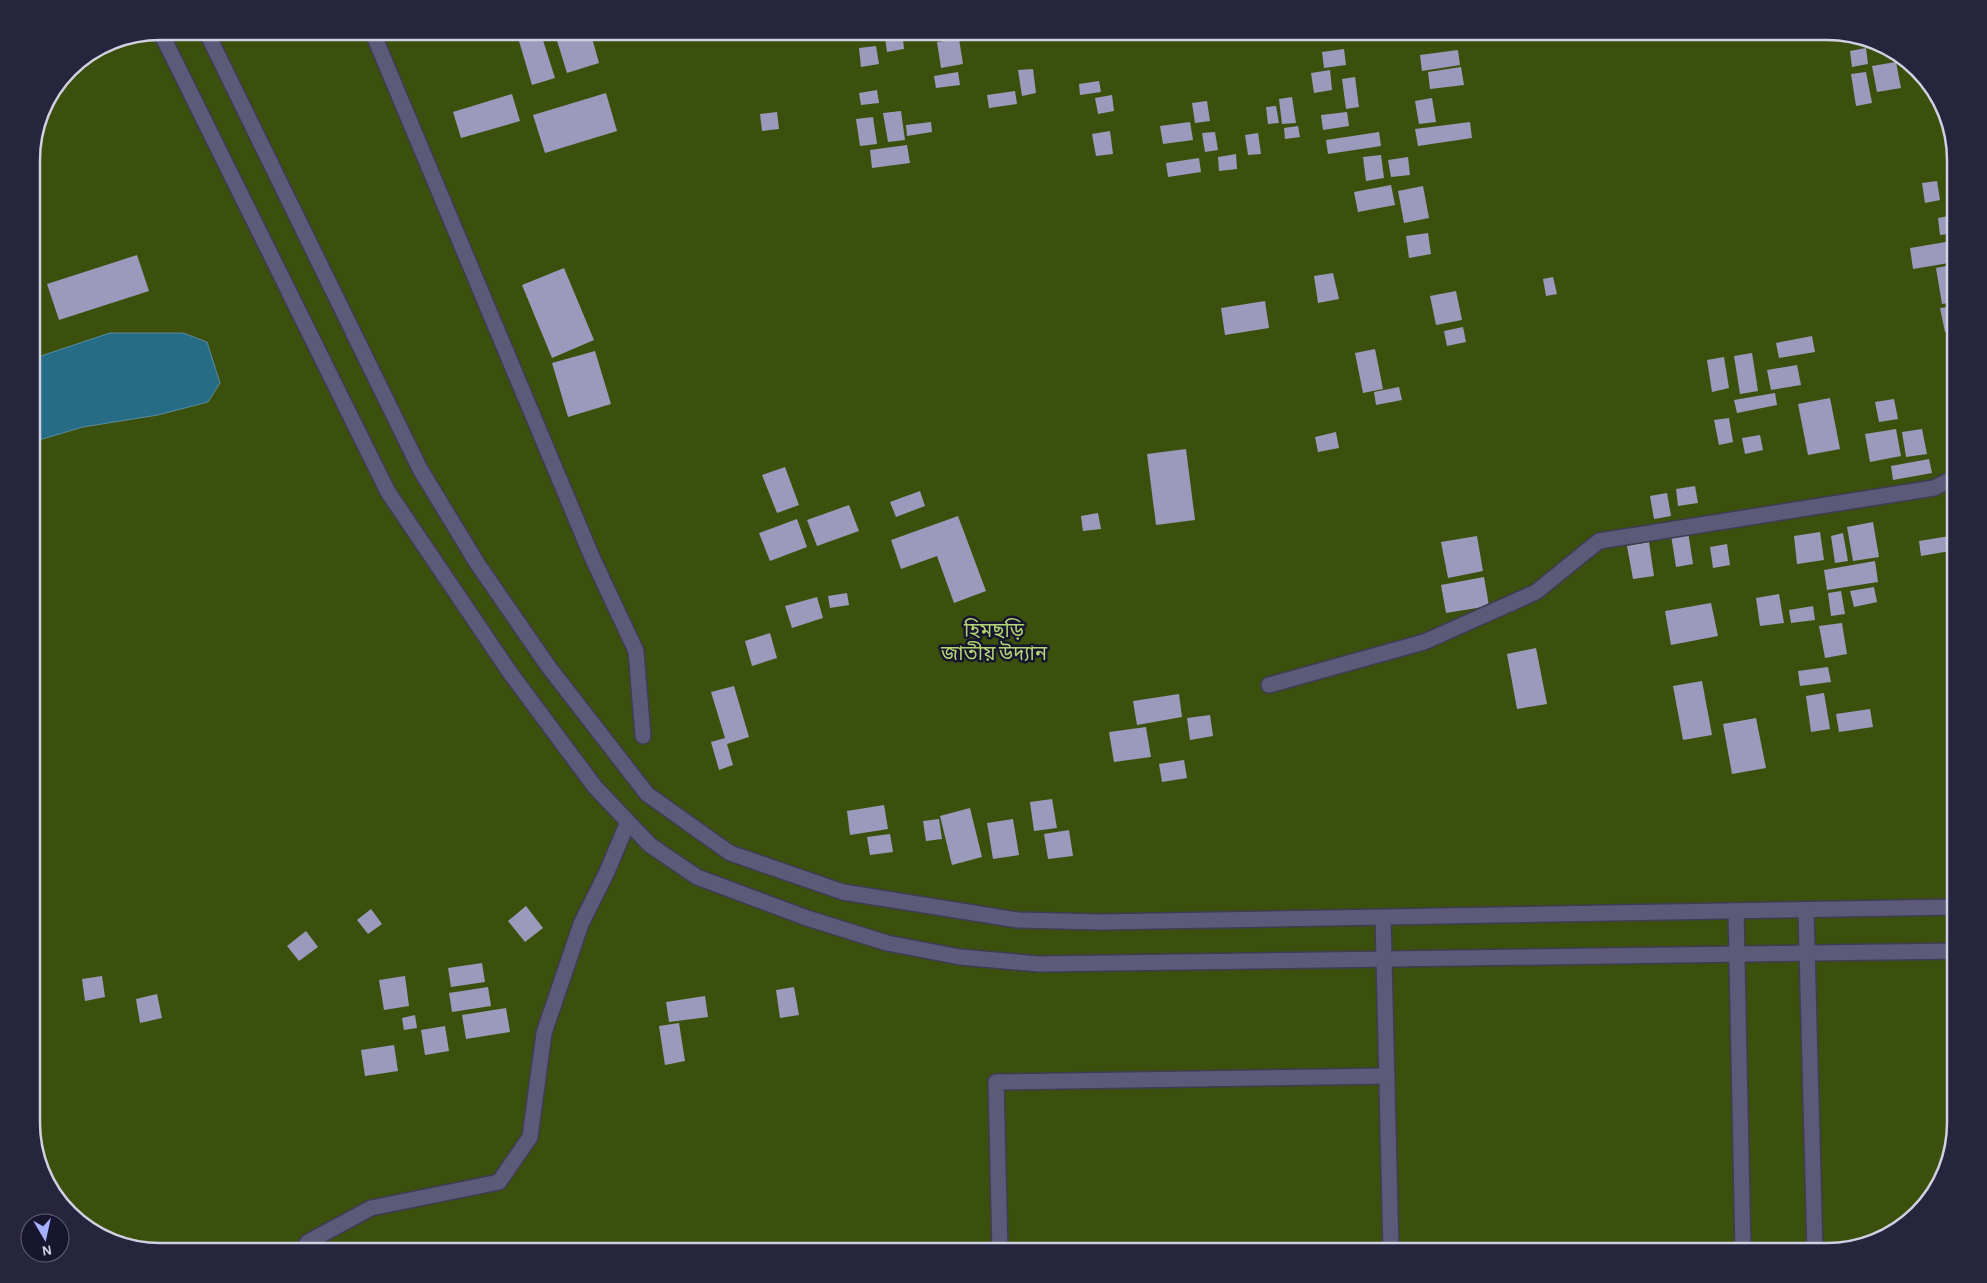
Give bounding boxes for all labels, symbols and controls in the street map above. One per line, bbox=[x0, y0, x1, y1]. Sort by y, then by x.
park label: হিমছড়ি জাতীয় উদ্যান bbox=[940, 618, 1048, 664]
north arrow bbox=[20, 1213, 70, 1263]
text: N bbox=[41, 1242, 53, 1258]

